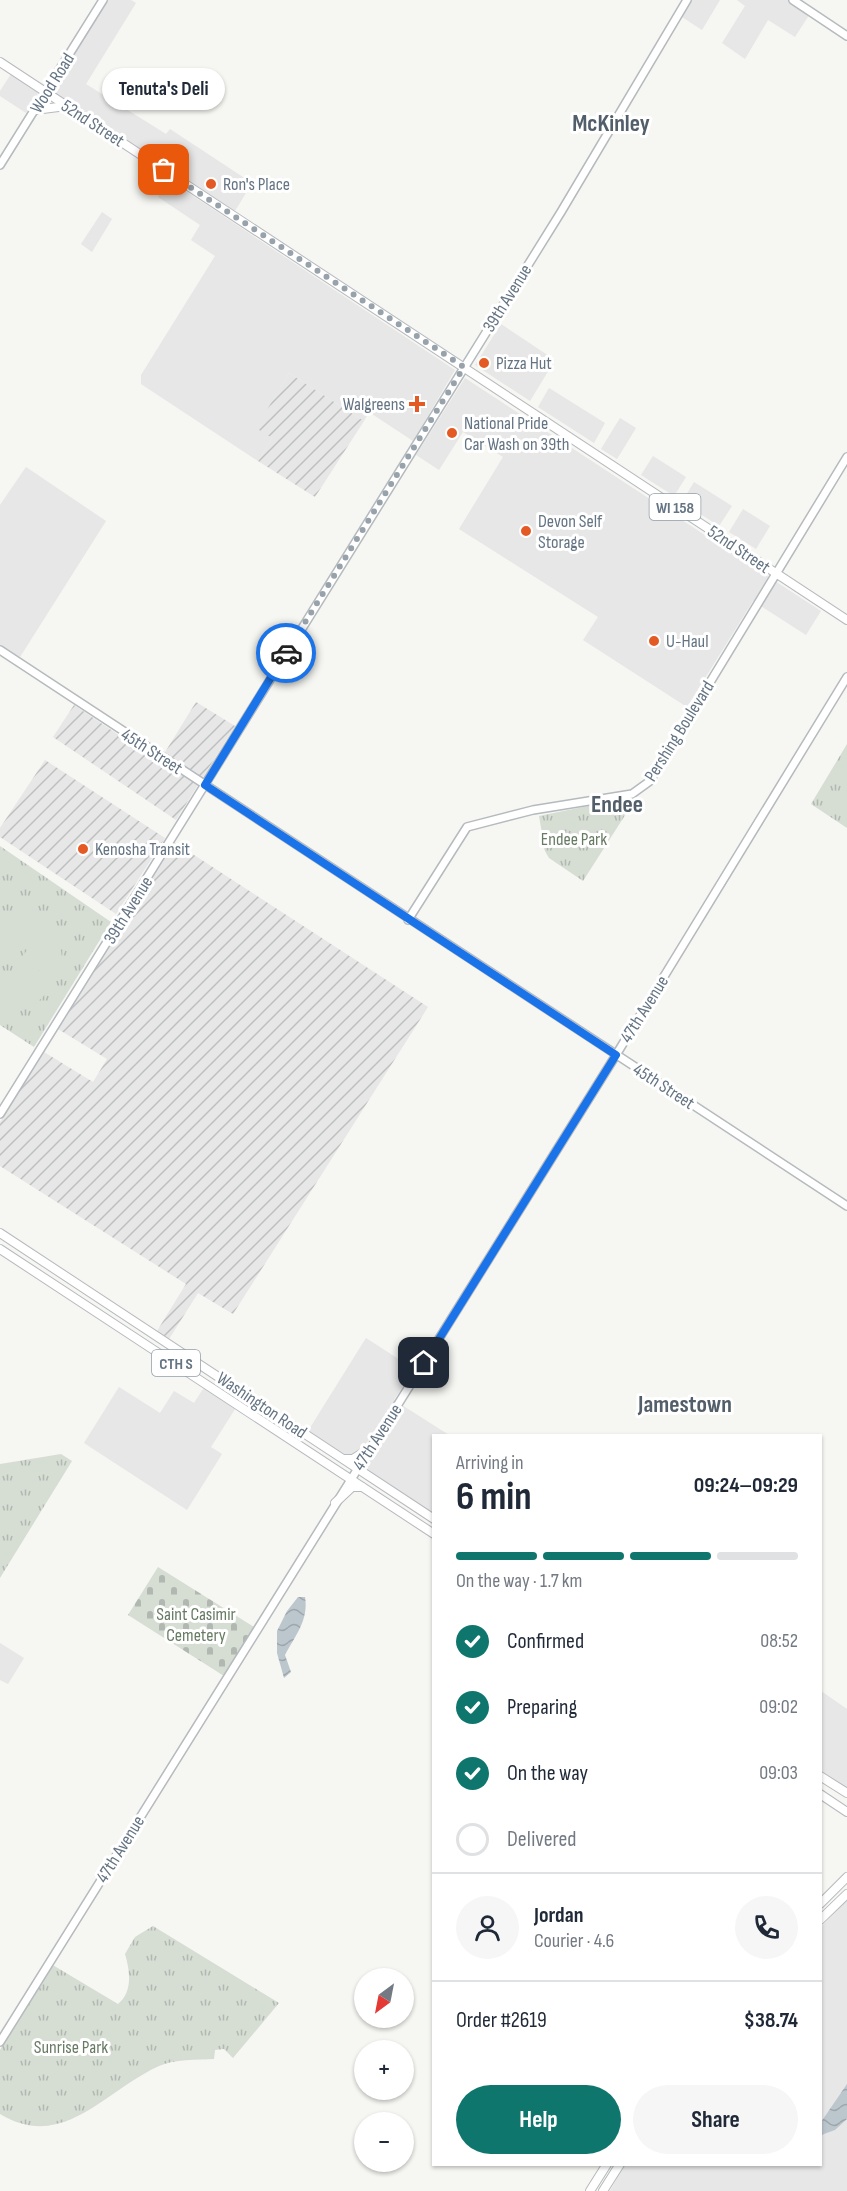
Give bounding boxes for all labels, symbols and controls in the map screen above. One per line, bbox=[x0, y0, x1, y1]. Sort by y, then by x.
street label: Wood Road bbox=[26, 49, 79, 117]
callout: Tenuta's Deli bbox=[102, 68, 225, 110]
text: Tenuta's Deli bbox=[118, 77, 209, 101]
street label: 52nd Street bbox=[57, 95, 129, 152]
district label: McKinley bbox=[572, 109, 650, 138]
pin bbox=[138, 144, 189, 195]
icon: bag bbox=[147, 153, 180, 186]
place label: Ron's Place bbox=[223, 174, 290, 195]
marker: Ron's Place bbox=[204, 177, 218, 191]
street label: 39th Avenue bbox=[478, 261, 536, 336]
place label: Pizza Hut bbox=[496, 353, 552, 374]
marker: Pizza Hut bbox=[477, 356, 491, 370]
place label: Walgreens bbox=[343, 394, 405, 415]
marker: Walgreens bbox=[410, 397, 424, 411]
place label: National Pride Car Wash on 39th bbox=[464, 413, 569, 455]
marker: National Pride Car Wash on 39th bbox=[445, 426, 459, 440]
road number: WI 158 bbox=[650, 494, 700, 520]
place label: Devon Self Storage bbox=[538, 511, 603, 553]
street label: 52nd Street bbox=[704, 521, 774, 578]
marker: Devon Self Storage bbox=[519, 524, 533, 538]
courier bbox=[256, 623, 316, 683]
place label: U-Haul bbox=[666, 631, 708, 652]
marker: U-Haul bbox=[647, 634, 661, 648]
icon: car bbox=[270, 637, 303, 670]
street label: Pershing Boulevard bbox=[640, 677, 719, 785]
street label: 45th Street bbox=[117, 724, 187, 779]
district label: Endee bbox=[591, 790, 643, 819]
park label: Endee Park bbox=[541, 829, 607, 850]
place label: Kenosha Transit bbox=[95, 839, 190, 860]
marker: Kenosha Transit bbox=[76, 842, 90, 856]
street label: 39th Avenue bbox=[99, 873, 157, 948]
street label: 47th Avenue bbox=[616, 972, 673, 1047]
street label: 45th Street bbox=[629, 1059, 699, 1114]
pin bbox=[398, 1337, 449, 1388]
icon: home bbox=[407, 1346, 440, 1379]
road number: CTH S bbox=[152, 1350, 200, 1376]
street label: Washington Road bbox=[213, 1368, 311, 1443]
district label: Jamestown bbox=[637, 1390, 732, 1419]
street label: 47th Avenue bbox=[348, 1400, 407, 1474]
text: Arriving in bbox=[456, 1451, 524, 1475]
text: 09:24–09:29 bbox=[694, 1472, 798, 1499]
text: 6 min bbox=[456, 1474, 532, 1521]
text: On the way · 1.7 km bbox=[456, 1569, 582, 1593]
park label: Saint Casimir Cemetery bbox=[156, 1604, 236, 1646]
icon: check bbox=[456, 1625, 489, 1658]
text: Confirmed bbox=[507, 1628, 584, 1655]
text: 08:52 bbox=[760, 1629, 798, 1653]
icon: check bbox=[456, 1691, 489, 1724]
text: Preparing bbox=[507, 1694, 577, 1721]
text: 09:02 bbox=[759, 1695, 798, 1719]
icon: check bbox=[456, 1757, 489, 1790]
text: On the way bbox=[507, 1760, 588, 1787]
text: 09:03 bbox=[759, 1761, 798, 1785]
street label: 47th Avenue bbox=[92, 1812, 149, 1887]
text: Delivered bbox=[507, 1826, 576, 1853]
button: person bbox=[456, 1896, 519, 1959]
button: phone bbox=[735, 1896, 798, 1959]
text: Jordan bbox=[534, 1902, 583, 1929]
text: Courier · 4.6 bbox=[534, 1929, 614, 1953]
north arrow bbox=[354, 1968, 414, 2028]
map controls bbox=[354, 1968, 414, 2172]
text: Order #2619 bbox=[456, 2007, 547, 2034]
text: $38.74 bbox=[744, 2007, 798, 2034]
park label: Sunrise Park bbox=[34, 2037, 108, 2058]
button: + bbox=[354, 2040, 414, 2100]
button: Help bbox=[456, 2085, 621, 2154]
button: Share bbox=[633, 2085, 798, 2154]
button: − bbox=[354, 2112, 414, 2172]

